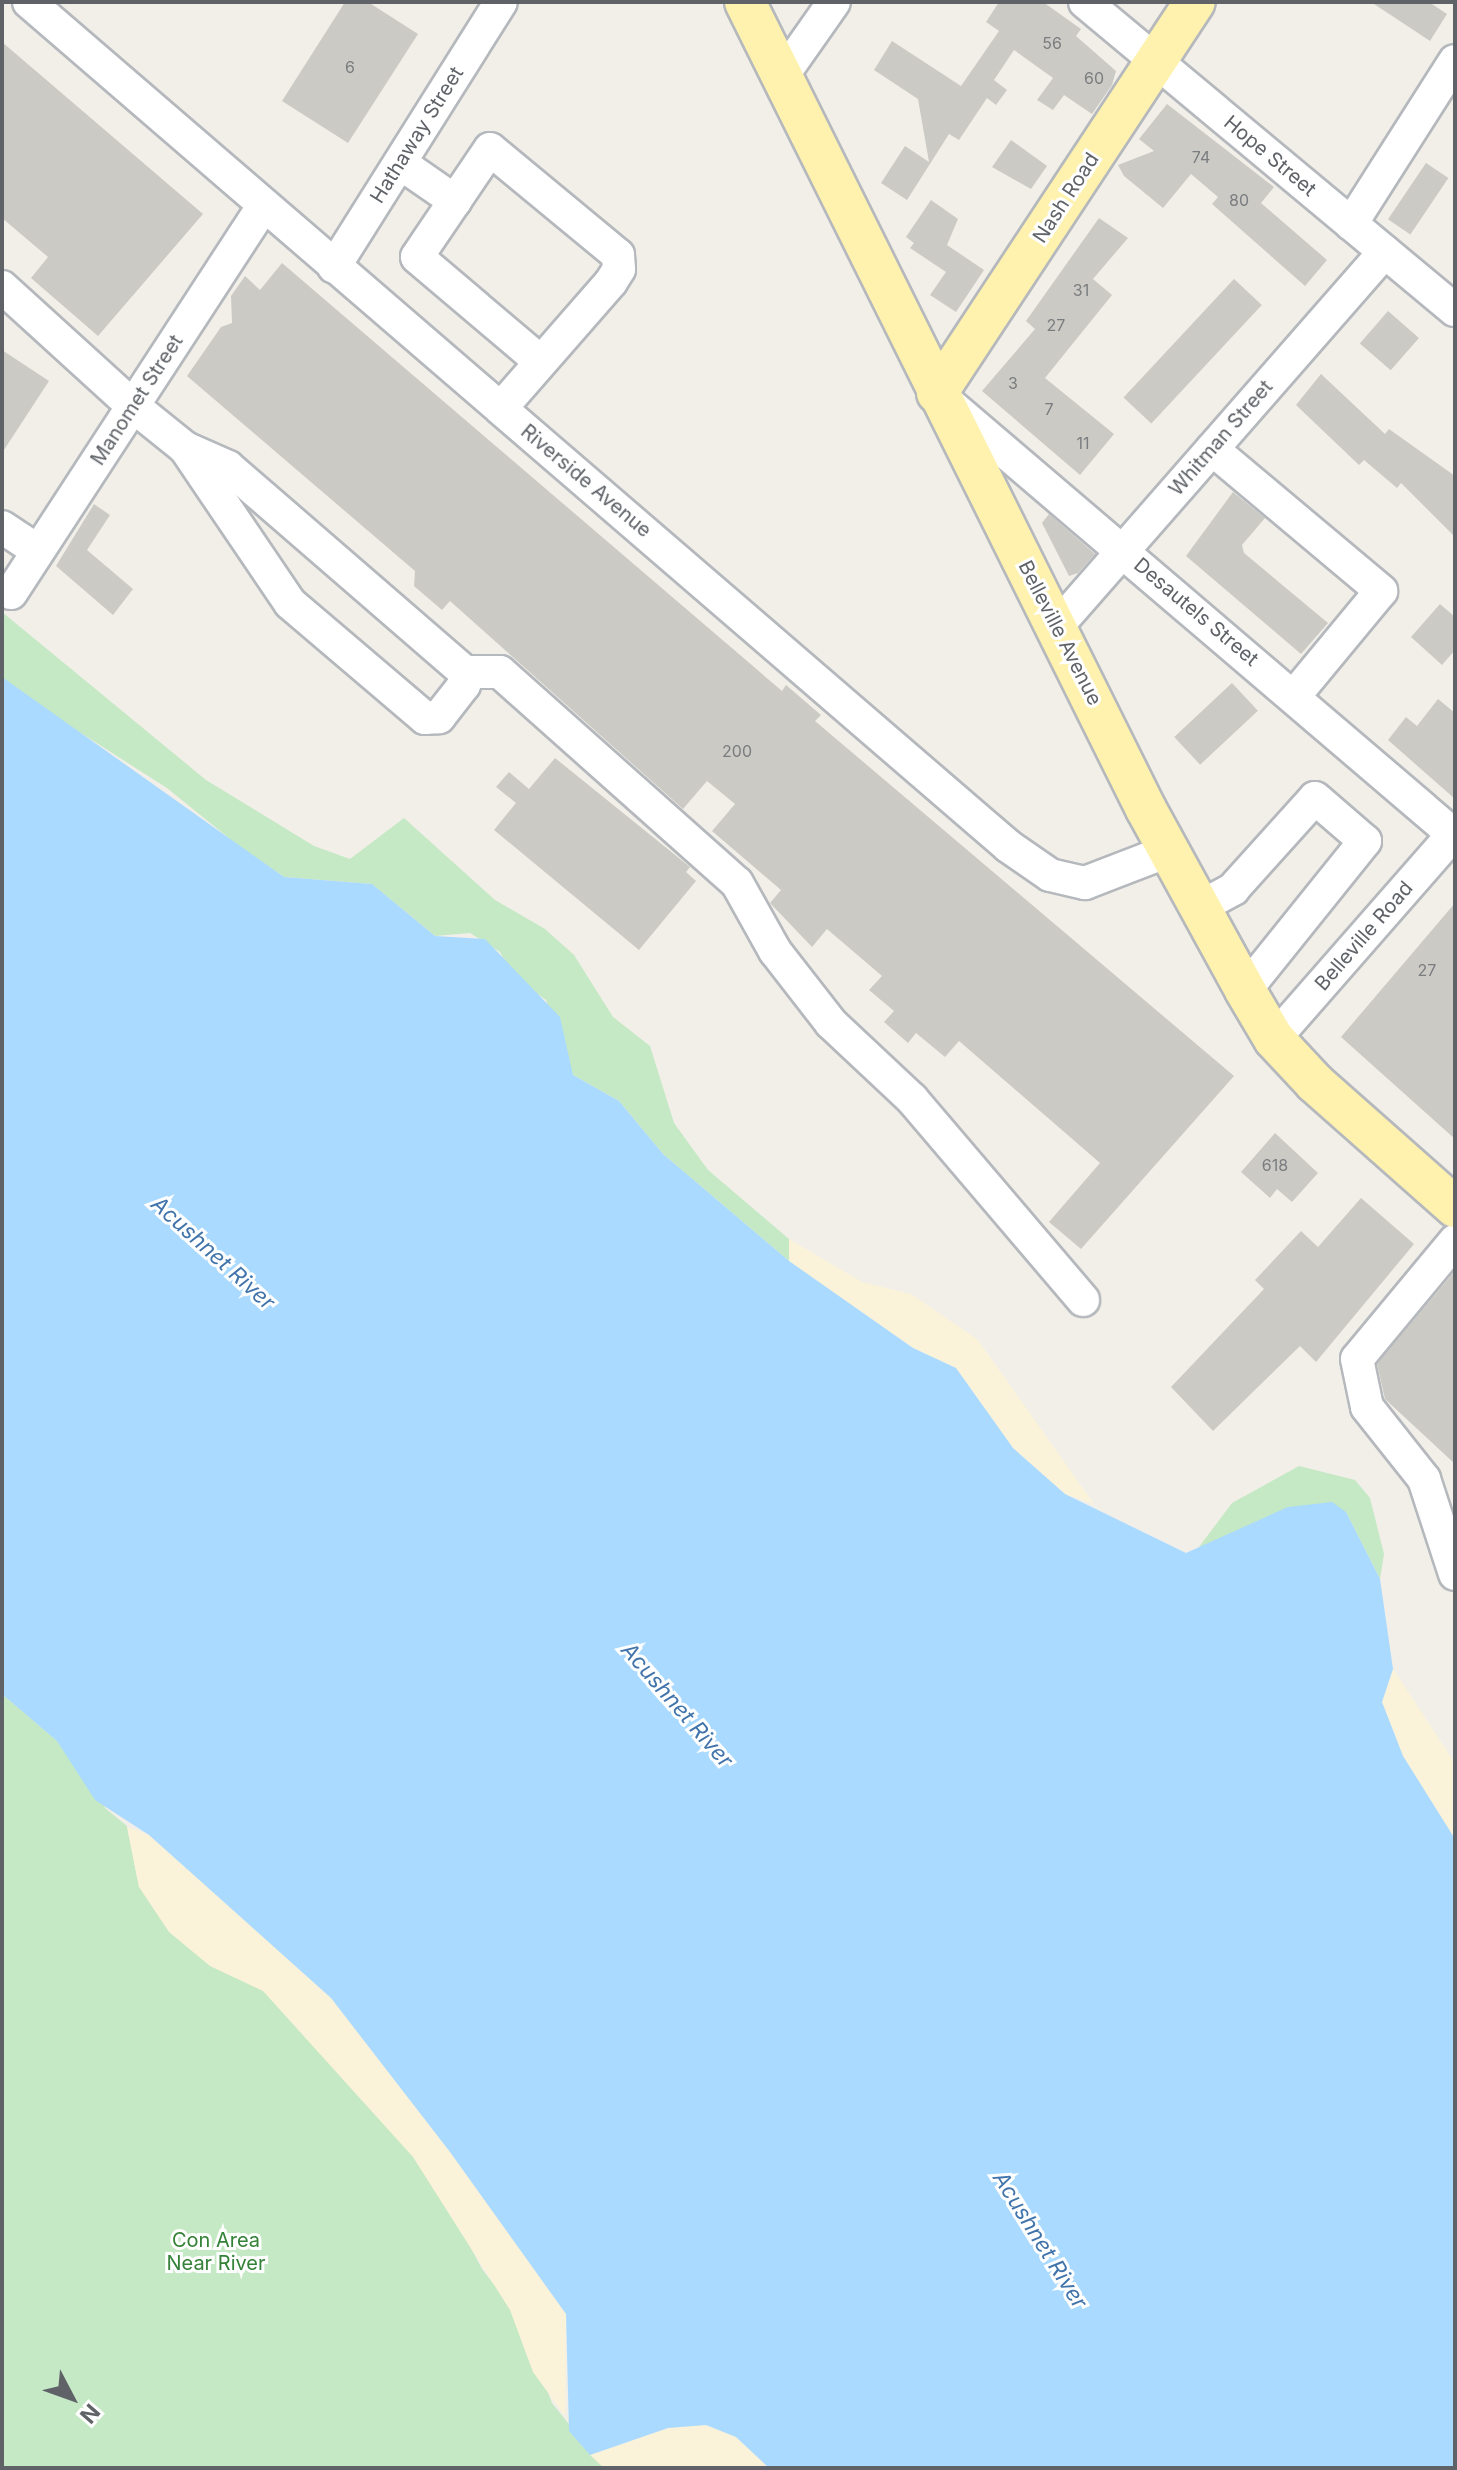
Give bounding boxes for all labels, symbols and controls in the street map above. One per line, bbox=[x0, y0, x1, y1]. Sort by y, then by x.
house number: 56 bbox=[1042, 33, 1062, 53]
house number: 6 bbox=[345, 57, 355, 77]
street label: Hathaway Street bbox=[365, 62, 469, 208]
house number: 60 bbox=[1084, 68, 1104, 88]
street label: Hope Street bbox=[1219, 111, 1321, 201]
house number: 74 bbox=[1192, 147, 1210, 167]
street label: Nash Road bbox=[1028, 148, 1104, 248]
house number: 80 bbox=[1229, 190, 1249, 210]
house number: 31 bbox=[1073, 280, 1089, 300]
house number: 27 bbox=[1047, 315, 1065, 335]
street label: Manomet Street bbox=[86, 330, 188, 470]
house number: 3 bbox=[1008, 373, 1018, 393]
street label: Whitman Street bbox=[1164, 375, 1278, 501]
house number: 7 bbox=[1044, 399, 1054, 419]
street label: Riverside Avenue bbox=[516, 419, 656, 543]
house number: 11 bbox=[1076, 433, 1090, 453]
street label: Desautels Street bbox=[1129, 553, 1263, 671]
street label: Belleville Avenue bbox=[1013, 557, 1107, 709]
house number: 200 bbox=[722, 741, 752, 761]
street label: Belleville Road bbox=[1310, 876, 1418, 996]
house number: 27 bbox=[1418, 960, 1436, 980]
house number: 618 bbox=[1262, 1155, 1288, 1175]
water label: Acushnet River bbox=[146, 1191, 280, 1315]
water label: Acushnet River bbox=[616, 1637, 738, 1773]
water label: Acushnet River bbox=[987, 2166, 1093, 2314]
park label: Con Area Near River bbox=[166, 2229, 266, 2276]
north arrow bbox=[32, 2358, 112, 2438]
text: N bbox=[75, 2399, 105, 2429]

